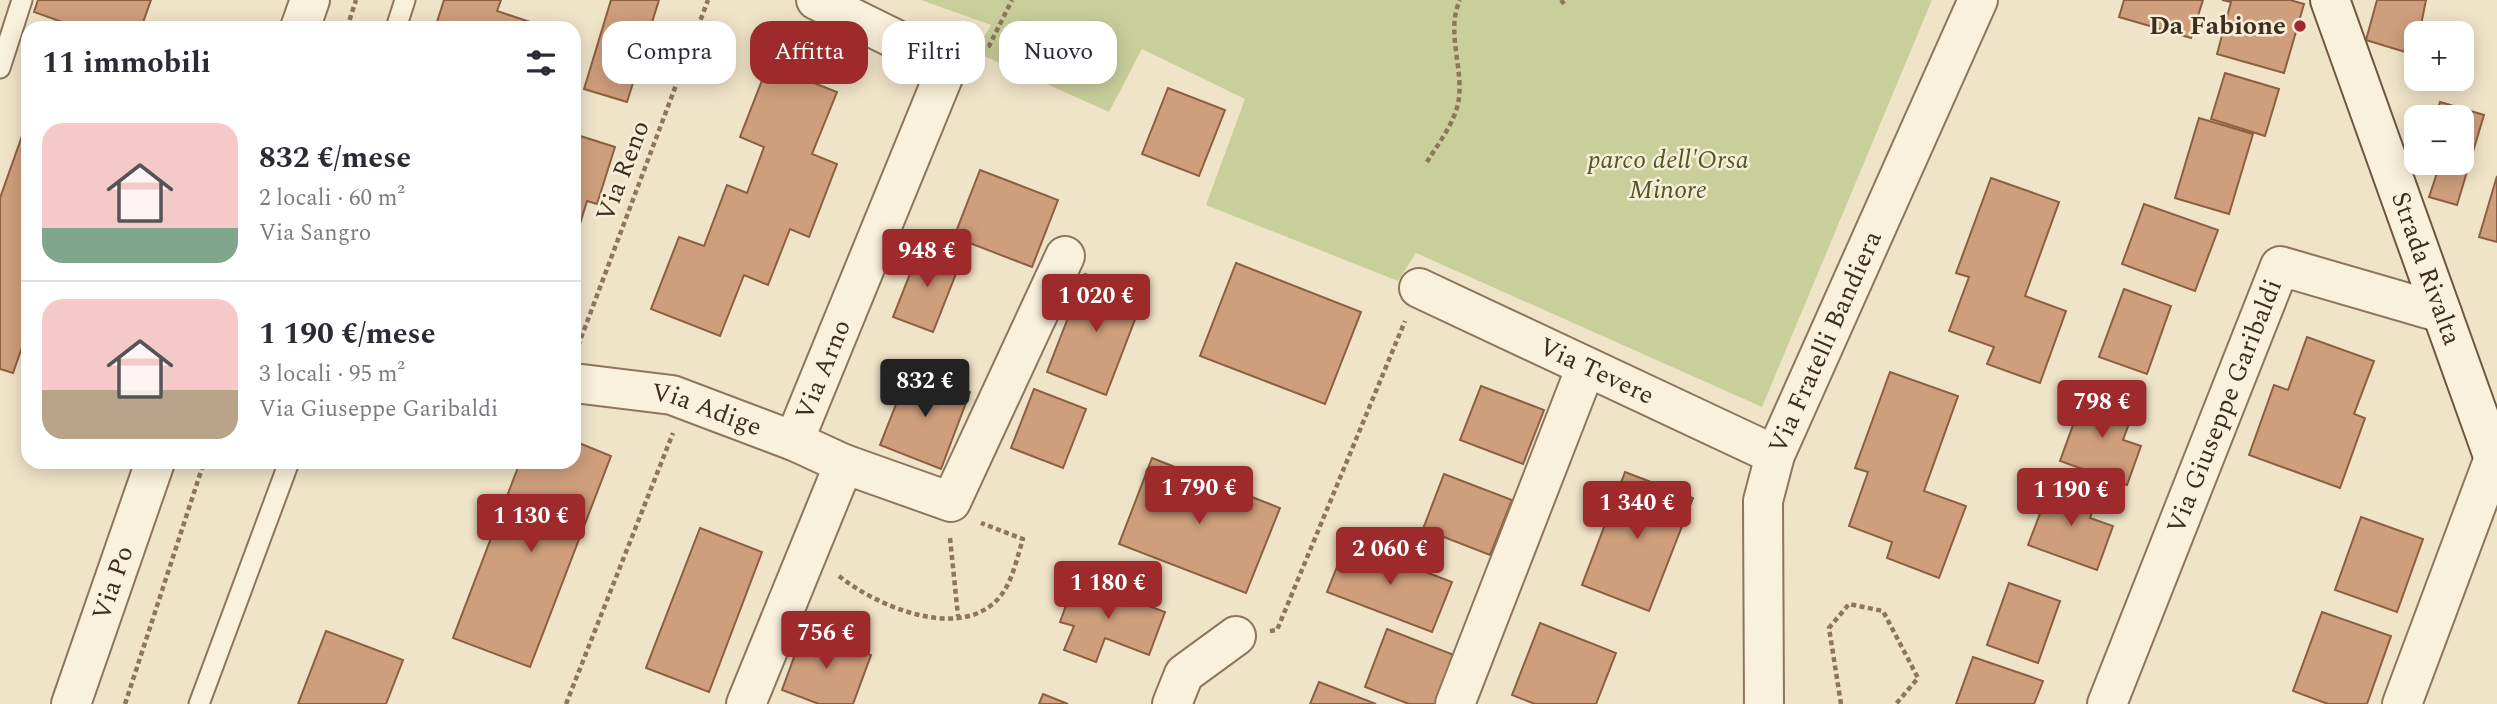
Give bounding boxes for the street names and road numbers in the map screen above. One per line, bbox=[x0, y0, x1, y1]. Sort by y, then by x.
street label: Via Reno bbox=[585, 115, 661, 227]
street label: Strada Rivalta bbox=[2380, 186, 2472, 351]
street label: Via Fratelli Bandiera bbox=[1758, 224, 1893, 460]
street label: Via Giuseppe Garibaldi bbox=[2156, 273, 2293, 540]
street label: Via Arno bbox=[785, 313, 862, 426]
street label: Via Tevere bbox=[1532, 327, 1661, 416]
street label: Via Adige bbox=[650, 373, 768, 447]
street label: Via Po bbox=[81, 540, 144, 626]

